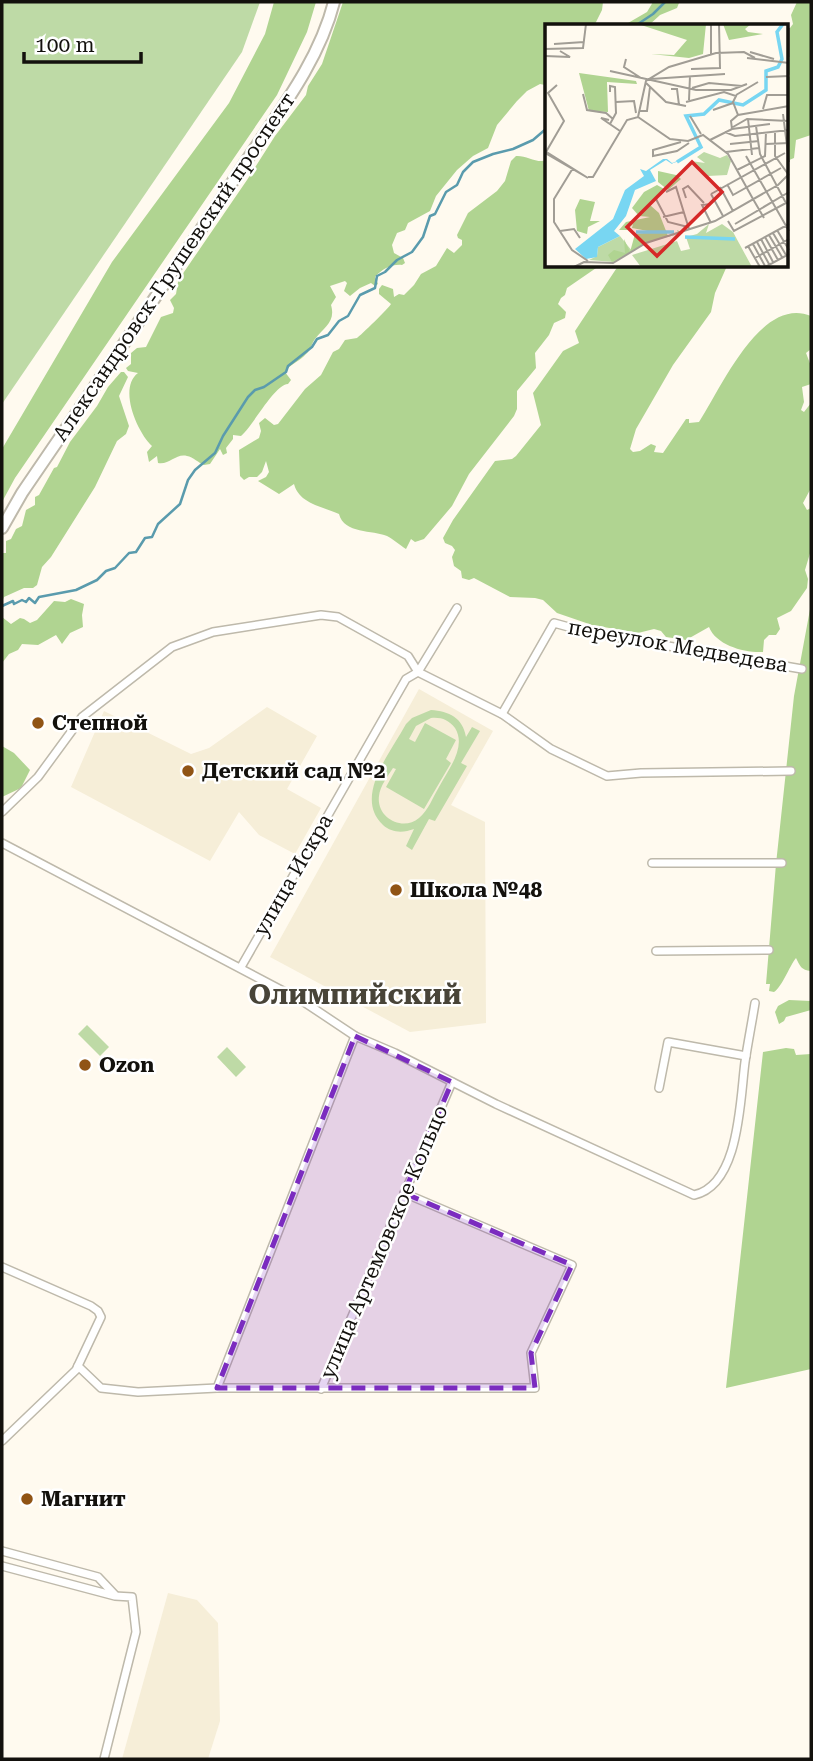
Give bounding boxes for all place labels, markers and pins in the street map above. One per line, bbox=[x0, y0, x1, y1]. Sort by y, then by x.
place label: Степной bbox=[52, 711, 148, 735]
marker: Степной bbox=[30, 715, 46, 731]
place label: Детский сад №2 bbox=[202, 759, 385, 783]
marker: Детский сад №2 bbox=[180, 763, 196, 779]
place label: Школа №48 bbox=[410, 878, 542, 902]
marker: Школа №48 bbox=[388, 882, 404, 898]
place label: Ozon bbox=[99, 1053, 154, 1077]
marker: Ozon bbox=[77, 1057, 93, 1073]
place label: Магнит bbox=[41, 1487, 126, 1511]
marker: Магнит bbox=[19, 1491, 35, 1507]

